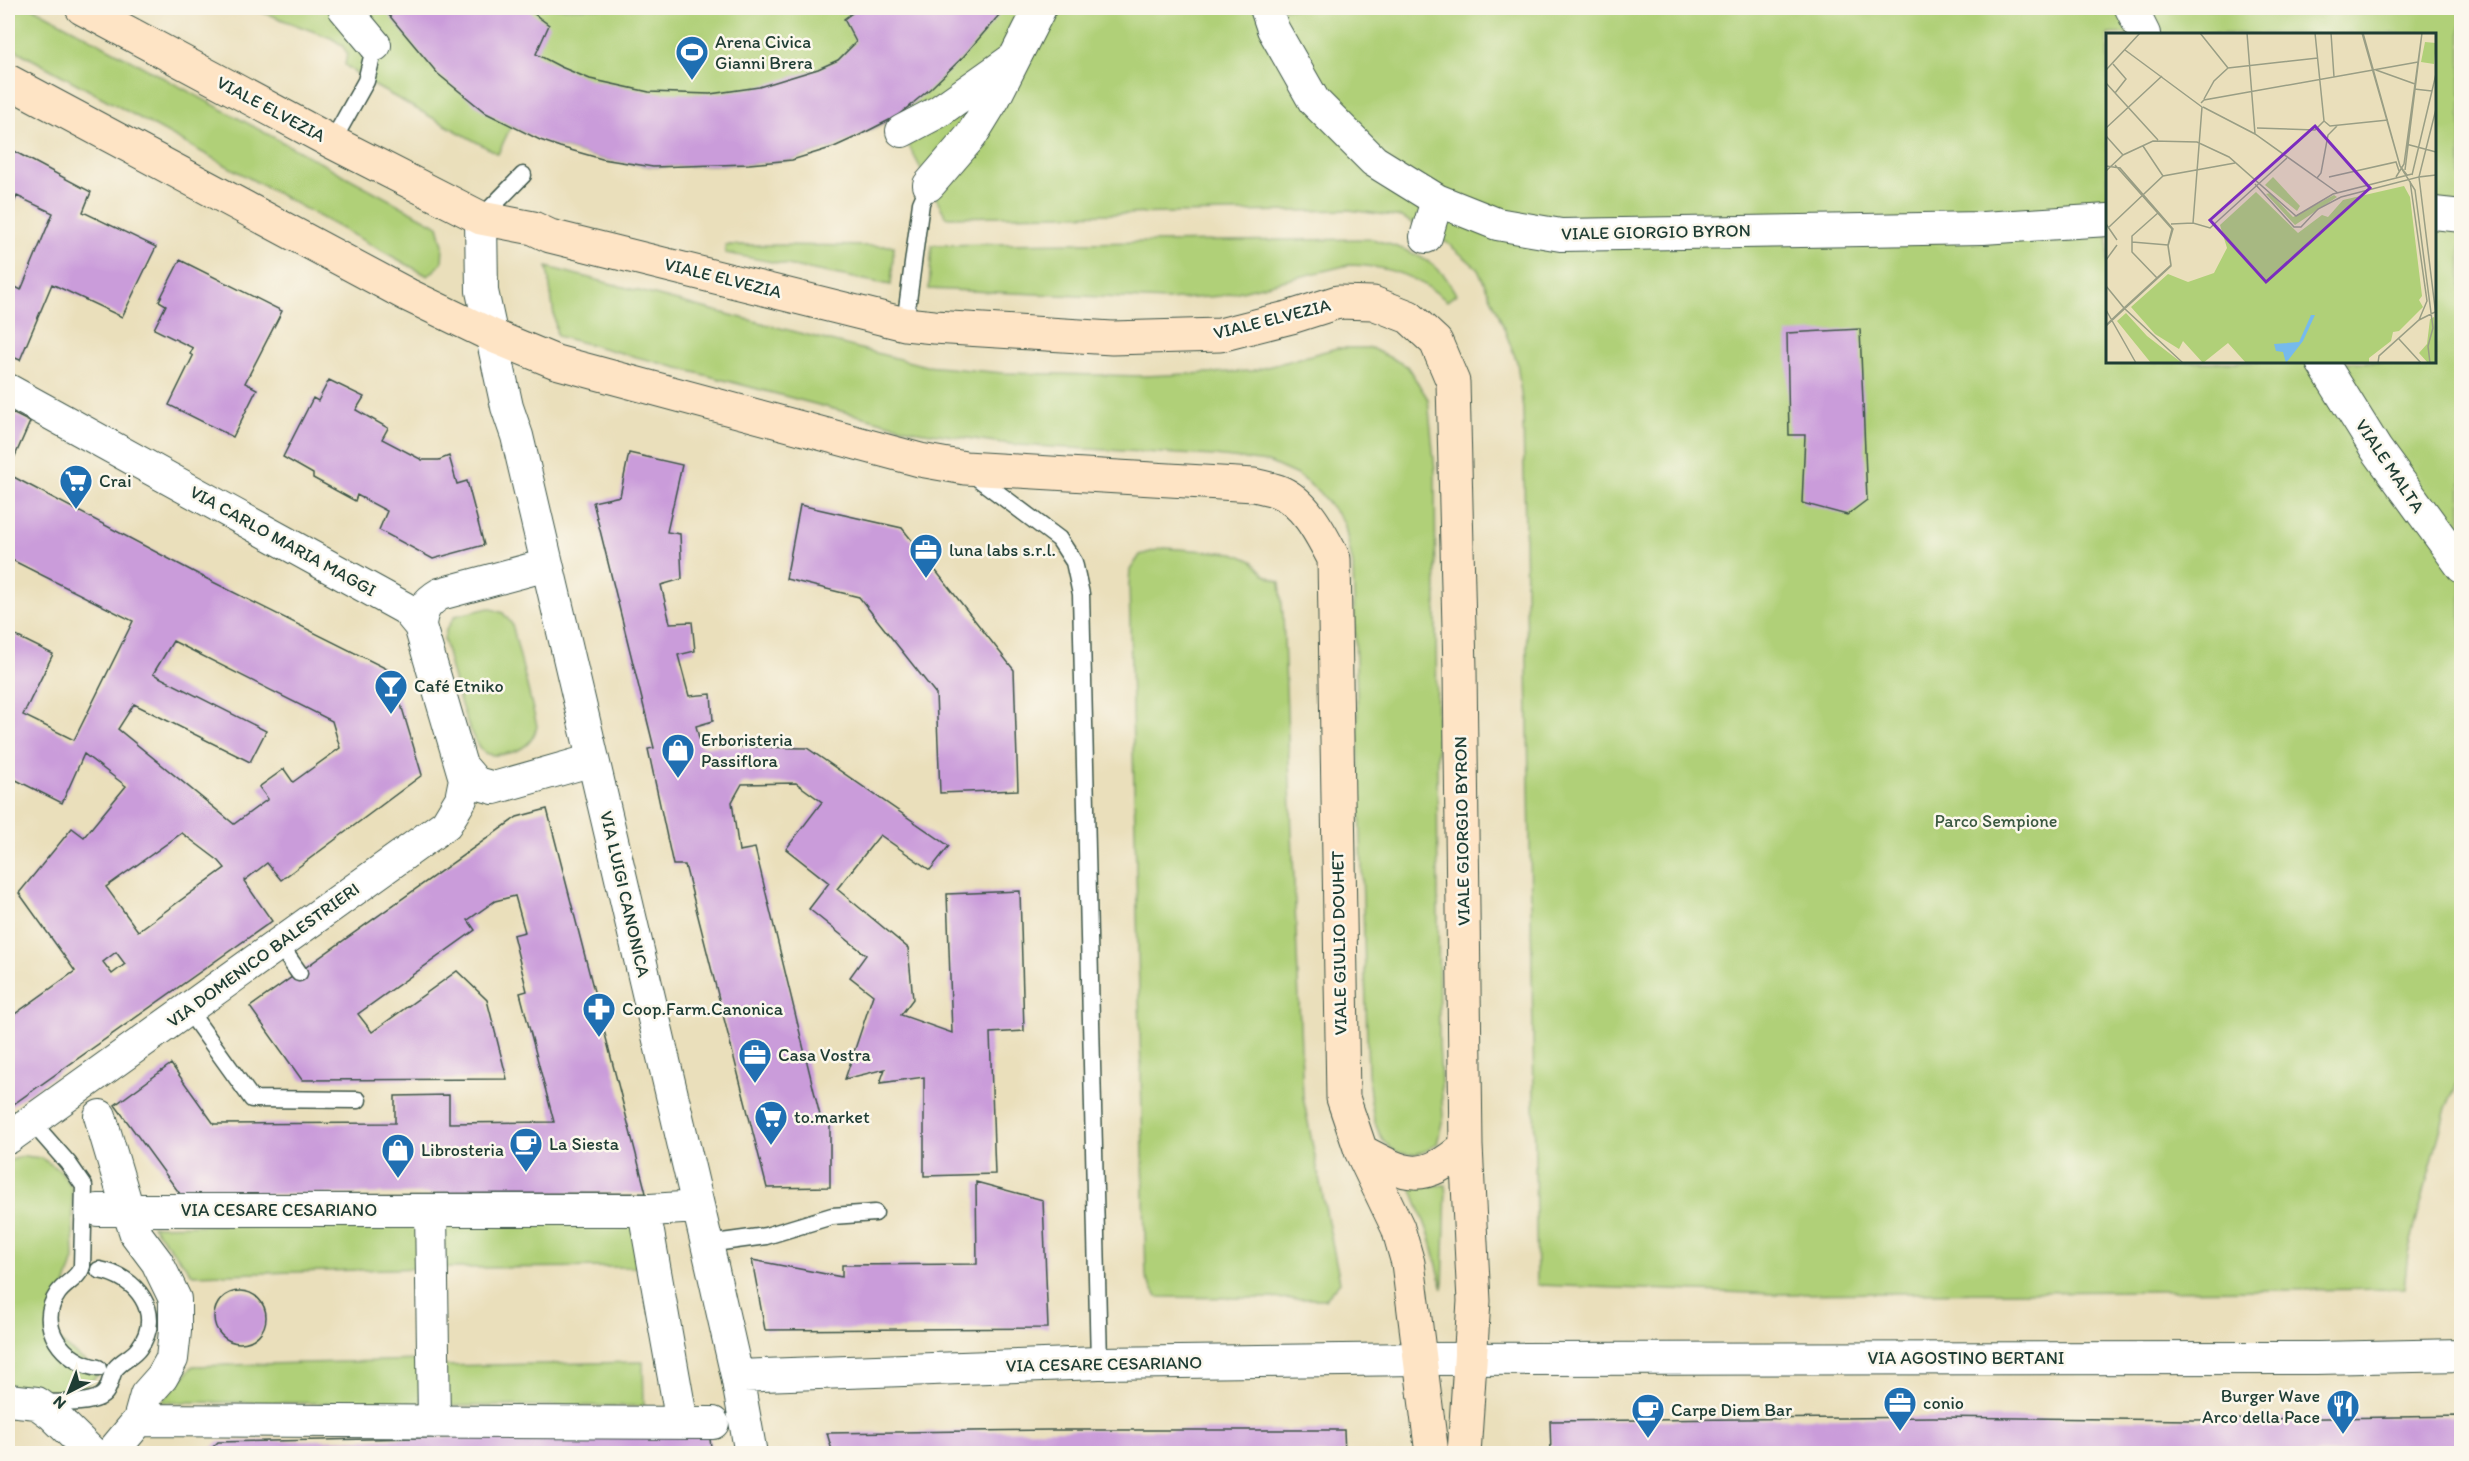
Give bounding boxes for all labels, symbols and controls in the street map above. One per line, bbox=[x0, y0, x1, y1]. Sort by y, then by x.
place label: Arena Civica Gianni Brera bbox=[715, 31, 813, 74]
inset map bbox=[2106, 33, 2436, 363]
sports icon: Arena Civica Gianni Brera bbox=[674, 34, 710, 81]
street label: VIALE ELVEZIA bbox=[213, 71, 330, 147]
street label: VIALE GIORGIO BYRON bbox=[1561, 219, 1751, 245]
street label: VIALE ELVEZIA bbox=[662, 253, 784, 303]
street label: VIALE ELVEZIA bbox=[1211, 294, 1333, 344]
street label: VIALE MALTA bbox=[2351, 415, 2430, 517]
supermarket icon: Crai bbox=[58, 463, 94, 510]
place label: Crai bbox=[99, 470, 132, 492]
street label: VIA CARLO MARIA MAGGI bbox=[186, 481, 380, 601]
office icon: luna labs s.r.l. bbox=[908, 532, 944, 579]
place label: luna labs s.r.l. bbox=[949, 539, 1056, 561]
bar icon: Café Etniko bbox=[373, 668, 409, 715]
place label: Café Etniko bbox=[414, 675, 504, 697]
place label: Erboristeria Passiflora bbox=[701, 729, 792, 772]
shop icon: Erboristeria Passiflora bbox=[660, 732, 696, 779]
street label: VIALE GIORGIO BYRON bbox=[1449, 736, 1475, 926]
street label: VIA LUIGI CANONICA bbox=[595, 809, 655, 980]
park label: Parco Sempione bbox=[1934, 810, 2058, 832]
street label: VIALE GIULIO DOUHET bbox=[1326, 850, 1352, 1036]
street label: VIA DOMENICO BALESTRIERI bbox=[162, 878, 364, 1032]
pharmacy icon: Coop.Farm.Canonica bbox=[581, 991, 617, 1038]
place label: Coop.Farm.Canonica bbox=[622, 998, 784, 1020]
office icon: Casa Vostra bbox=[737, 1037, 773, 1084]
place label: Casa Vostra bbox=[778, 1044, 872, 1066]
supermarket icon: to.market bbox=[753, 1099, 789, 1146]
place label: to.market bbox=[794, 1106, 870, 1128]
cafe icon: La Siesta bbox=[508, 1126, 544, 1173]
shop icon: Librosteria bbox=[380, 1132, 416, 1179]
place label: La Siesta bbox=[549, 1133, 620, 1155]
place label: Librosteria bbox=[421, 1139, 504, 1161]
street label: VIA CESARE CESARIANO bbox=[181, 1199, 377, 1221]
street label: VIA AGOSTINO BERTANI bbox=[1867, 1347, 2065, 1369]
street label: VIA CESARE CESARIANO bbox=[1006, 1351, 1202, 1377]
north arrow bbox=[39, 1362, 99, 1422]
office icon: conio bbox=[1882, 1385, 1918, 1432]
place label: Burger Wave Arco della Pace bbox=[2202, 1385, 2320, 1428]
restaurant icon: Burger Wave Arco della Pace bbox=[2325, 1388, 2361, 1435]
text: N bbox=[49, 1392, 70, 1413]
cafe icon: Carpe Diem Bar bbox=[1630, 1392, 1666, 1439]
place label: conio bbox=[1923, 1392, 1964, 1414]
place label: Carpe Diem Bar bbox=[1671, 1399, 1793, 1421]

